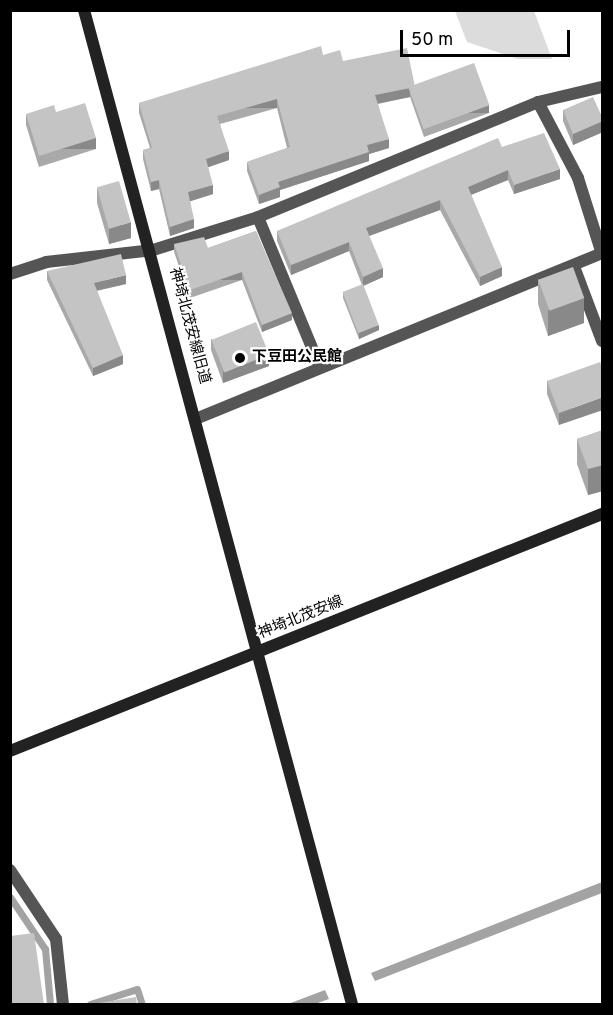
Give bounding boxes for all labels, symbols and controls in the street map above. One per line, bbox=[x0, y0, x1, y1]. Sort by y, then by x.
scale bar bbox=[403, 18, 572, 56]
text: 50 m bbox=[411, 29, 453, 52]
street label: 神埼北茂安線旧道 bbox=[165, 266, 213, 386]
place label: 下豆田公民館 bbox=[252, 349, 342, 367]
marker: 下豆田公民館 bbox=[233, 351, 247, 365]
street label: 神埼北茂安線 bbox=[256, 593, 346, 643]

